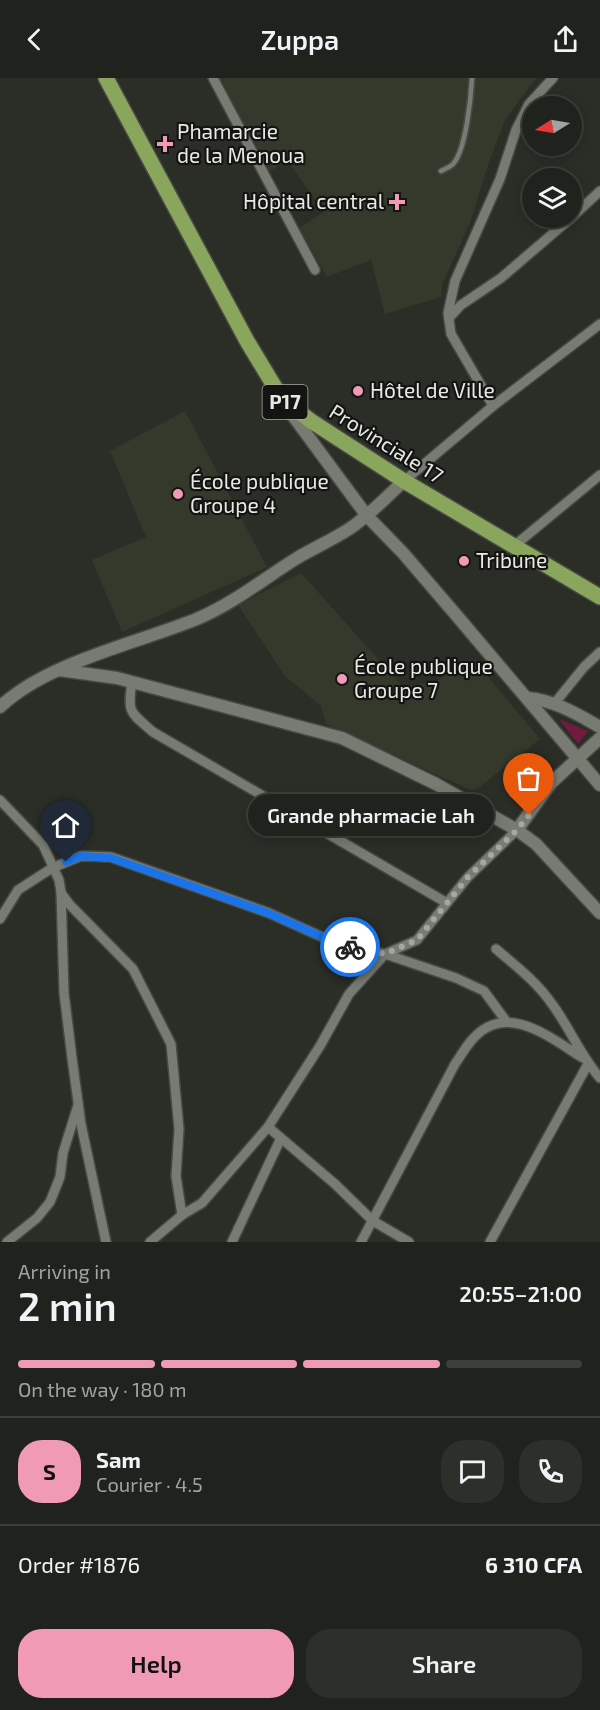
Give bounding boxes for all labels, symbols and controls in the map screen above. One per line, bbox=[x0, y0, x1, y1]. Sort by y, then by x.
icon: back bbox=[18, 23, 51, 56]
text: Zuppa bbox=[261, 23, 339, 55]
icon: share bbox=[549, 23, 582, 56]
north arrow bbox=[522, 96, 582, 156]
map controls bbox=[522, 96, 582, 228]
place label: Phamarcie de la Menoua bbox=[177, 118, 305, 167]
marker: Phamarcie de la Menoua bbox=[158, 137, 172, 151]
button: layers bbox=[522, 168, 582, 228]
place label: Hôpital central bbox=[243, 188, 385, 213]
marker: Hôpital central bbox=[388, 193, 406, 211]
place label: Hôtel de Ville bbox=[370, 377, 495, 402]
marker: Hôtel de Ville bbox=[351, 384, 365, 398]
road number: P17 bbox=[262, 385, 308, 419]
street label: Provinciale 17 bbox=[325, 398, 448, 488]
place label: École publique Groupe 4 bbox=[190, 468, 329, 517]
marker: École publique Groupe 4 bbox=[171, 487, 185, 501]
place label: Tribune bbox=[476, 547, 547, 572]
marker: Tribune bbox=[457, 554, 471, 568]
place label: École publique Groupe 7 bbox=[354, 653, 493, 702]
marker: École publique Groupe 7 bbox=[335, 672, 349, 686]
pin bbox=[503, 753, 554, 815]
icon: bag bbox=[512, 762, 545, 795]
callout: Grande pharmacie Lah bbox=[247, 794, 493, 836]
pin bbox=[40, 800, 91, 862]
text: Grande pharmacie Lah bbox=[267, 803, 475, 827]
icon: home bbox=[49, 809, 82, 842]
courier bbox=[320, 917, 380, 977]
icon: bike bbox=[334, 931, 367, 964]
text: Arriving in bbox=[18, 1259, 111, 1283]
text: 20:55–21:00 bbox=[459, 1280, 582, 1306]
text: 2 min bbox=[18, 1282, 117, 1329]
text: On the way · 180 m bbox=[18, 1377, 186, 1401]
button: chat bbox=[441, 1440, 504, 1503]
button: phone bbox=[519, 1440, 582, 1503]
text: Sam bbox=[96, 1446, 141, 1472]
text: S bbox=[43, 1458, 56, 1484]
text: Courier · 4.5 bbox=[96, 1472, 203, 1496]
text: Order #1876 bbox=[18, 1551, 140, 1577]
text: 6 310 CFA bbox=[485, 1551, 582, 1577]
button: Help bbox=[18, 1629, 294, 1698]
button: Share bbox=[306, 1629, 582, 1698]

